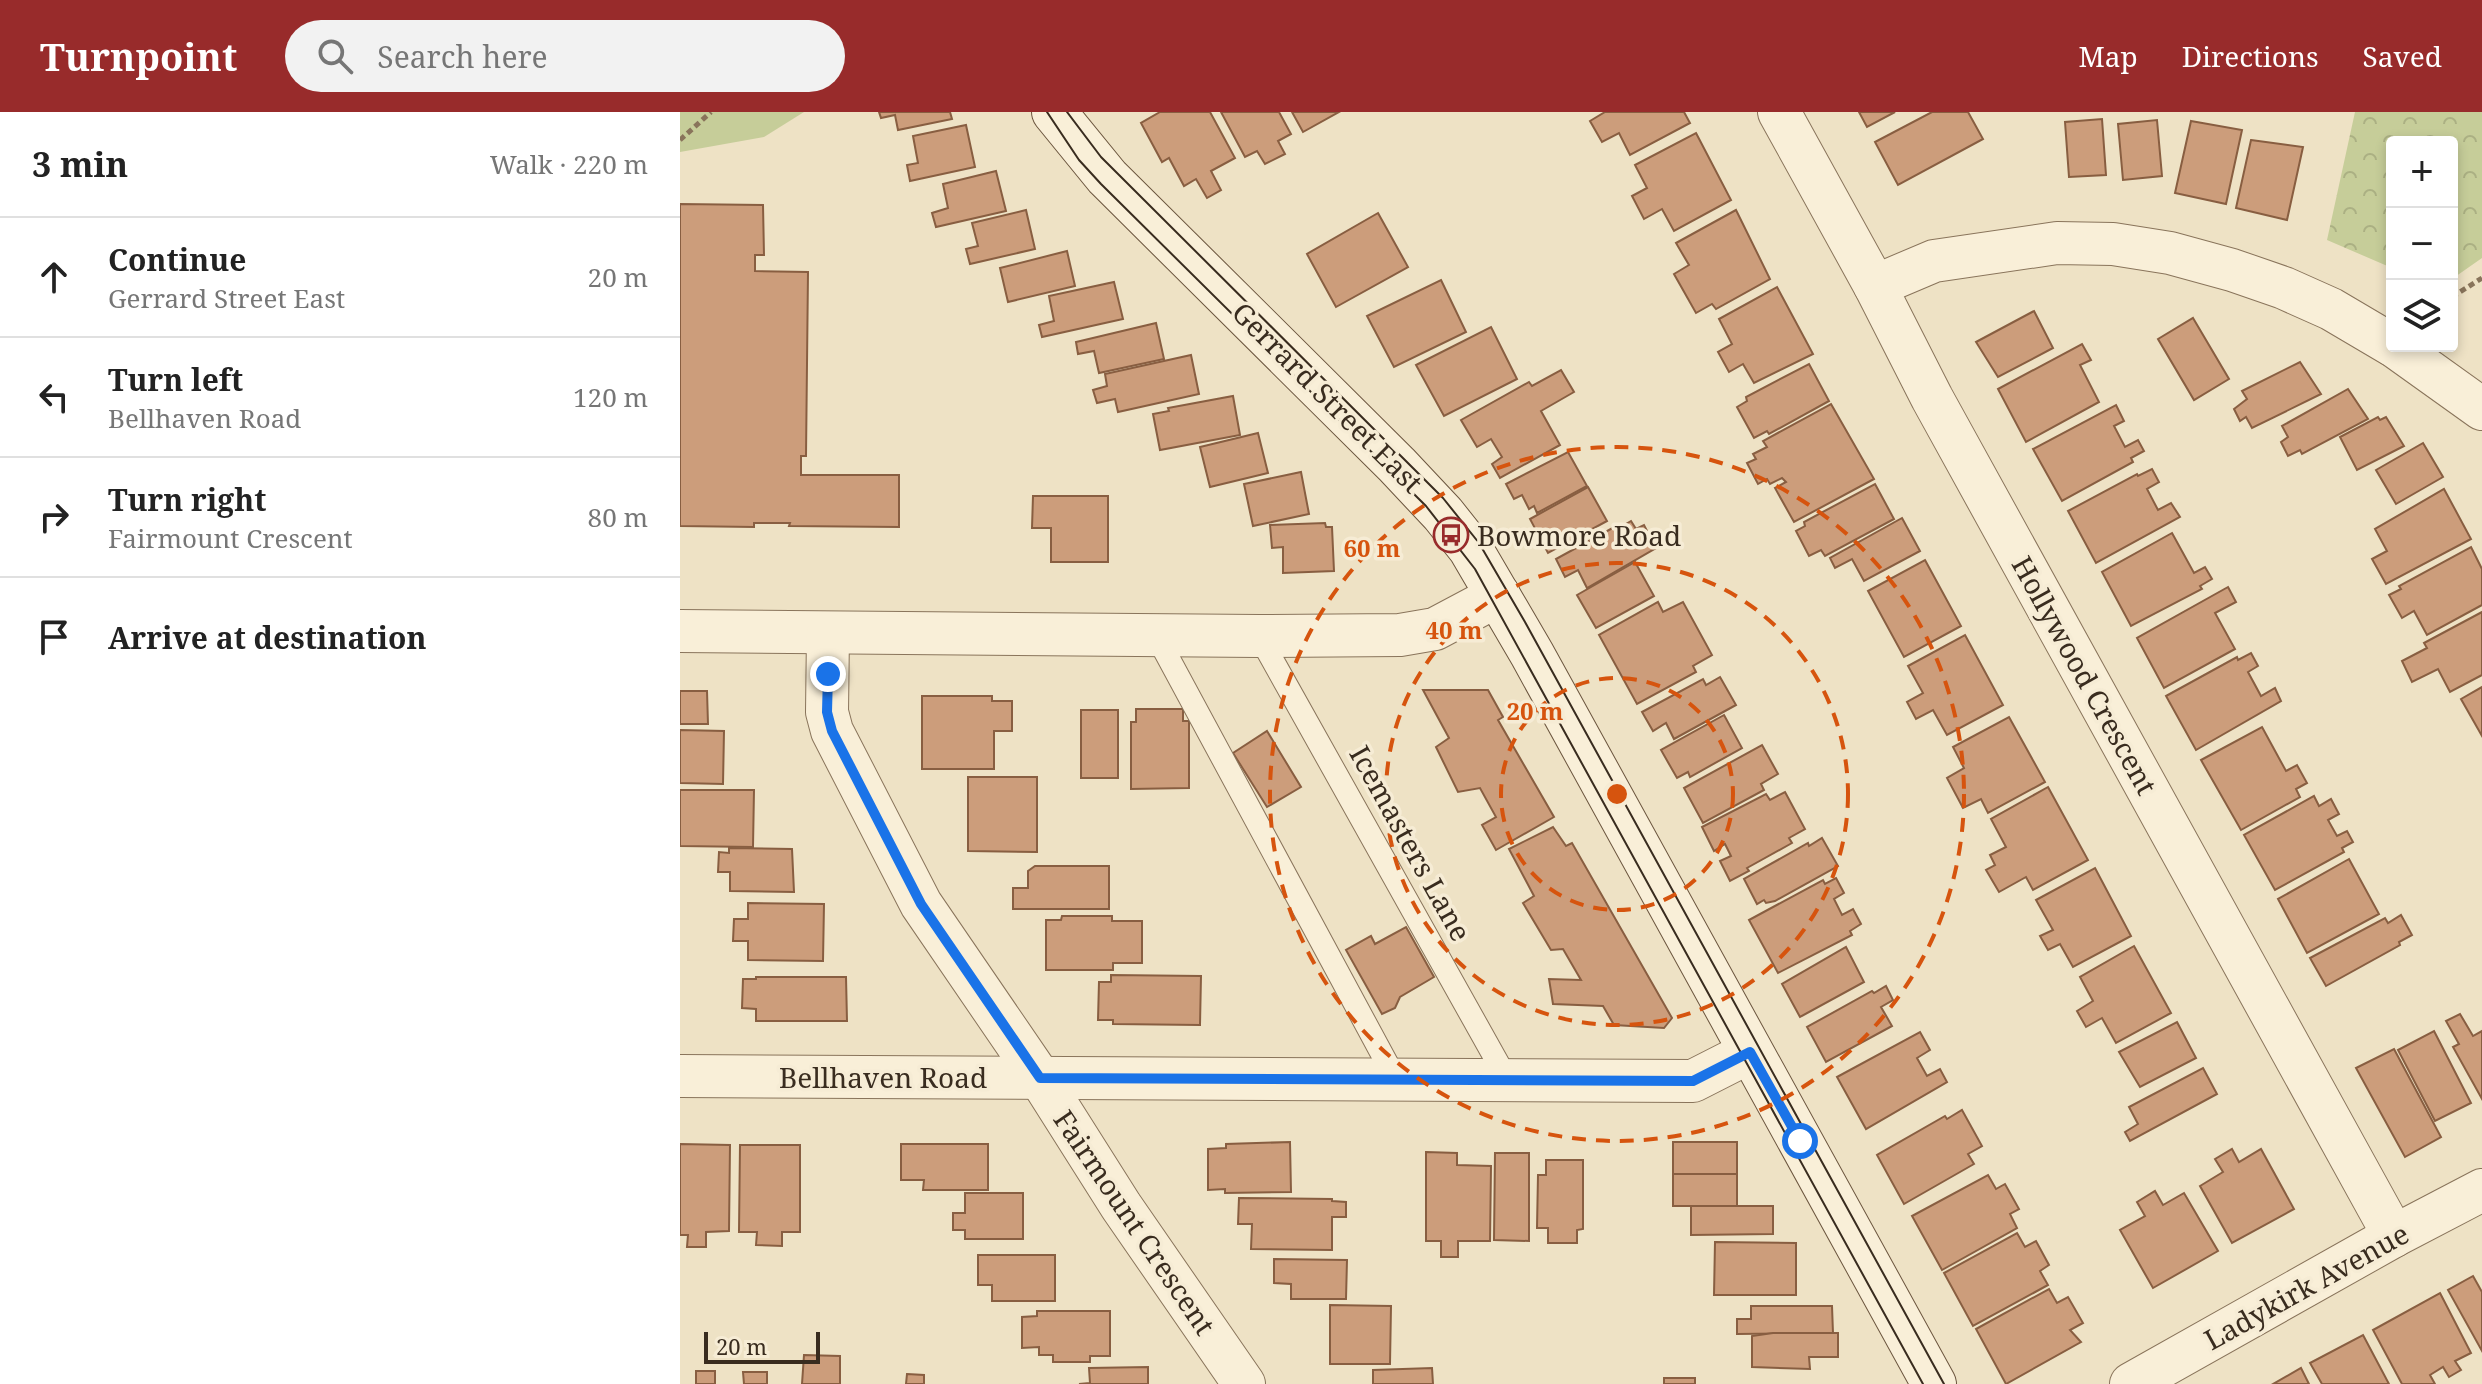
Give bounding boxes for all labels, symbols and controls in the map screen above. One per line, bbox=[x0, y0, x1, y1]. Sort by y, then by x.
search box bbox=[285, 20, 845, 92]
text: Turnpoint bbox=[40, 30, 237, 82]
icon: search bbox=[313, 34, 357, 78]
text: Search here bbox=[377, 36, 548, 77]
text: Map bbox=[2078, 37, 2138, 75]
text: Directions bbox=[2182, 37, 2319, 75]
text: Saved bbox=[2363, 37, 2442, 75]
map controls bbox=[2386, 136, 2458, 352]
button: + bbox=[2386, 136, 2458, 208]
text: 3 min bbox=[32, 141, 128, 187]
text: Walk · 220 m bbox=[490, 146, 648, 182]
button: − bbox=[2386, 208, 2458, 280]
text: Continue bbox=[108, 239, 246, 280]
icon: ahead bbox=[32, 255, 76, 299]
text: 20 m bbox=[588, 259, 648, 295]
text: Gerrard Street East bbox=[108, 280, 345, 316]
button: layers bbox=[2386, 280, 2458, 352]
street label: Gerrard Street East bbox=[1224, 293, 1432, 501]
text: Turn left bbox=[108, 359, 243, 400]
icon: left bbox=[32, 375, 76, 419]
text: 120 m bbox=[573, 379, 648, 415]
text: Bellhaven Road bbox=[108, 400, 301, 436]
text: Turn right bbox=[108, 479, 266, 520]
icon: right bbox=[32, 495, 76, 539]
text: 80 m bbox=[588, 499, 648, 535]
bus stop icon: Bowmore Road bbox=[1432, 516, 1470, 554]
place label: Bowmore Road bbox=[1477, 516, 1681, 554]
text: Fairmount Crescent bbox=[108, 520, 353, 556]
text: 60 m bbox=[1343, 531, 1401, 564]
street label: Hollywood Crescent bbox=[2004, 549, 2166, 801]
text: 40 m bbox=[1425, 613, 1483, 646]
icon: arrive bbox=[32, 615, 76, 659]
text: Arrive at destination bbox=[108, 617, 427, 658]
route end bbox=[810, 656, 846, 692]
text: 20 m bbox=[1506, 694, 1564, 727]
street label: Icemasters Lane bbox=[1342, 738, 1480, 948]
centre of rings bbox=[1603, 780, 1631, 808]
street label: Bellhaven Road bbox=[779, 1058, 987, 1096]
street label: Fairmount Crescent bbox=[1046, 1102, 1225, 1342]
route start bbox=[1782, 1123, 1818, 1159]
street label: Ladykirk Avenue bbox=[2197, 1214, 2415, 1358]
scale bar bbox=[704, 1328, 820, 1364]
text: 20 m bbox=[716, 1331, 767, 1361]

